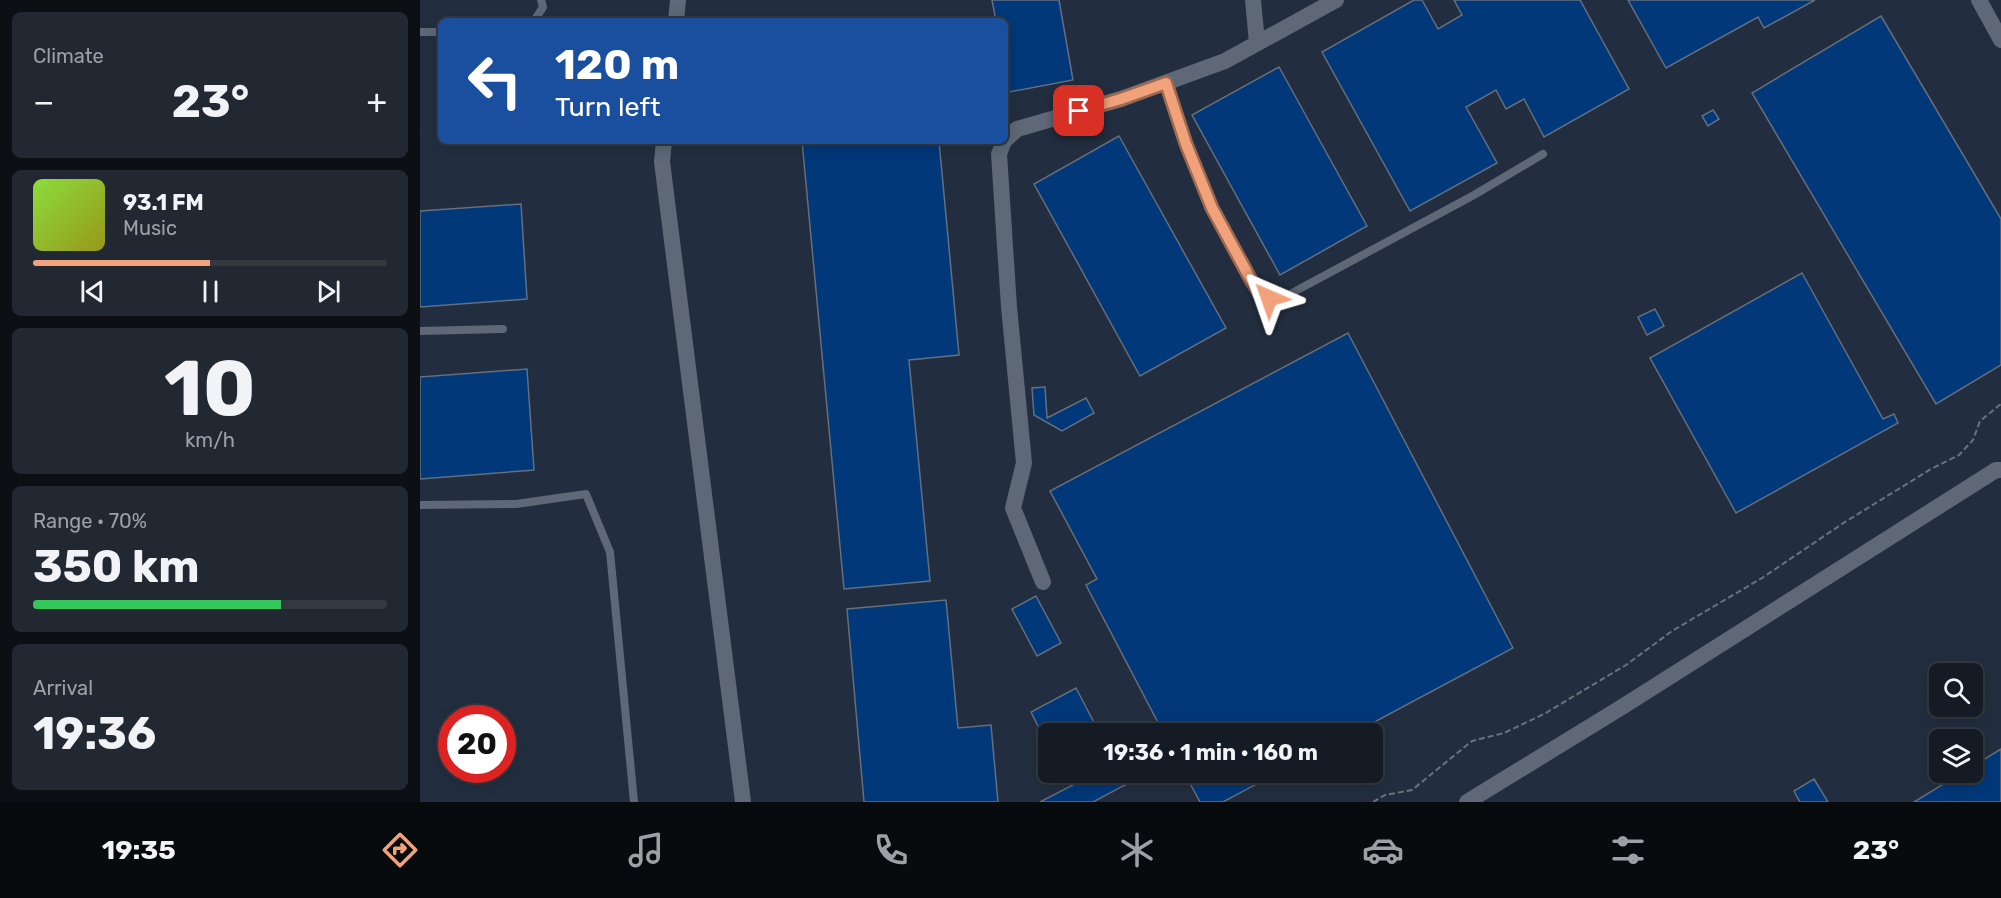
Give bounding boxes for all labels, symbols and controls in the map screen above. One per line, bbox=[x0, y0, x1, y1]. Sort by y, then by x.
text: 120 m bbox=[555, 40, 679, 90]
icon: left bbox=[456, 42, 534, 120]
text: Climate bbox=[33, 44, 104, 68]
text: 23° bbox=[172, 75, 249, 128]
text: − bbox=[33, 82, 54, 121]
text: + bbox=[366, 82, 387, 121]
pin bbox=[1053, 85, 1104, 136]
text: Turn left bbox=[555, 91, 660, 123]
icon: arrive bbox=[1062, 94, 1095, 127]
text: 93.1 FM bbox=[123, 189, 204, 216]
text: Music bbox=[123, 216, 177, 240]
position arrow bbox=[1237, 266, 1301, 330]
icon: previous bbox=[76, 275, 109, 308]
icon: pause bbox=[194, 275, 227, 308]
icon: next bbox=[312, 275, 345, 308]
text: 10 bbox=[164, 342, 256, 435]
text: km/h bbox=[185, 428, 235, 452]
text: Range · 70% bbox=[33, 509, 147, 533]
text: 350 km bbox=[33, 540, 199, 593]
map controls bbox=[1929, 663, 1983, 783]
button: search bbox=[1929, 663, 1983, 717]
text: Arrival bbox=[33, 676, 93, 700]
speed limit sign: 20 bbox=[438, 705, 516, 783]
text: 19:36 bbox=[33, 707, 156, 760]
button: layers bbox=[1929, 729, 1983, 783]
text: 19:36 · 1 min · 160 m bbox=[1103, 739, 1318, 766]
icon: directions bbox=[379, 829, 421, 871]
icon: music bbox=[625, 829, 667, 871]
icon: phone bbox=[870, 829, 912, 871]
icon: climate bbox=[1116, 829, 1158, 871]
icon: car bbox=[1362, 829, 1404, 871]
icon: filters bbox=[1607, 829, 1649, 871]
text: 19:35 bbox=[102, 834, 176, 866]
text: 23° bbox=[1853, 834, 1899, 866]

